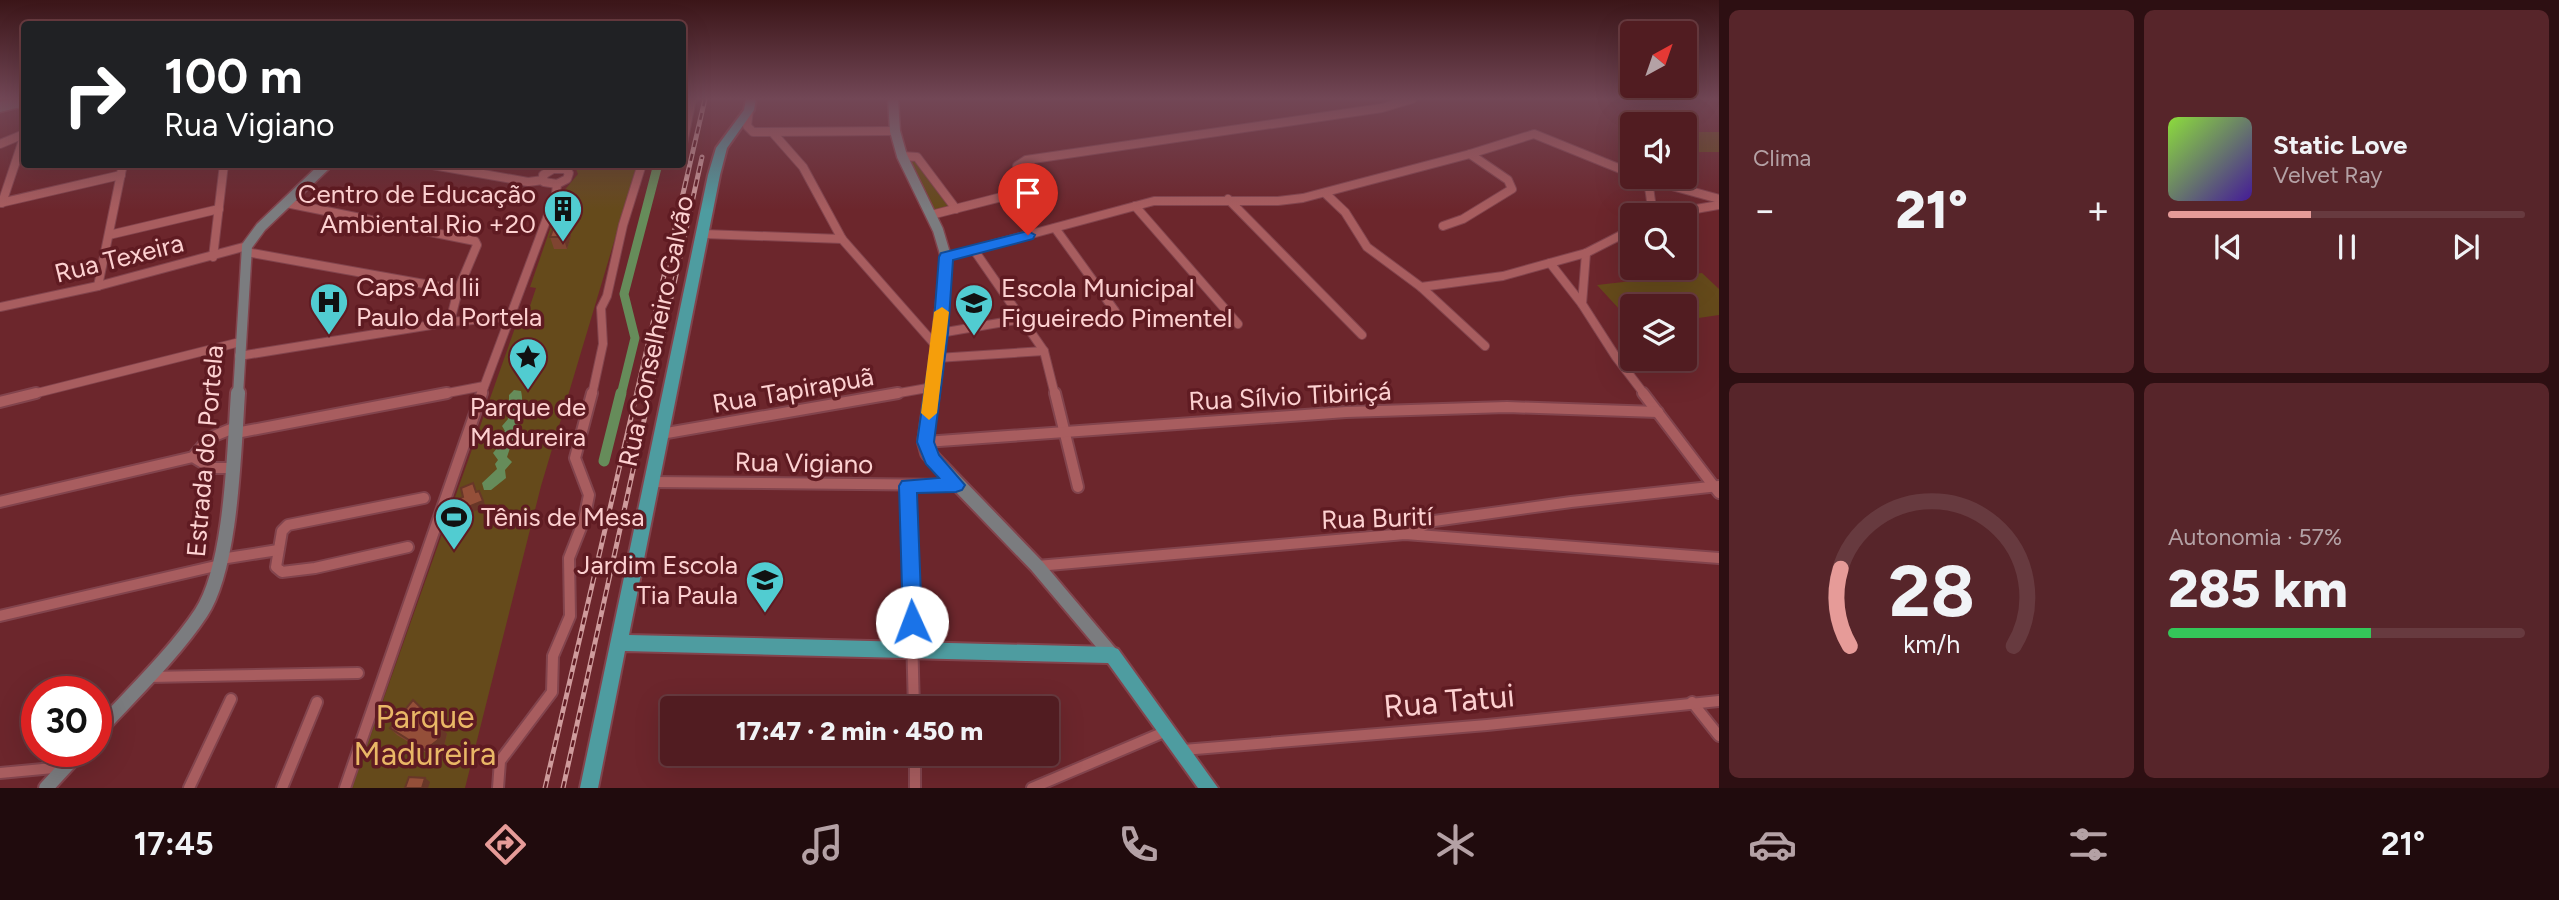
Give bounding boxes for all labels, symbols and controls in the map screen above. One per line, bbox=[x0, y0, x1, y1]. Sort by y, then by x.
north arrow bbox=[1620, 21, 1698, 98]
map controls bbox=[1620, 21, 1697, 371]
text: 100 m bbox=[164, 46, 303, 105]
icon: right bbox=[49, 49, 140, 140]
text: Rua Vigiano bbox=[164, 106, 335, 144]
button: sound bbox=[1620, 112, 1697, 189]
text: Static Love bbox=[2273, 129, 2407, 161]
text: Clima bbox=[1753, 144, 1811, 172]
text: Velvet Ray bbox=[2273, 161, 2382, 189]
pin bbox=[998, 163, 1058, 235]
icon: arrive bbox=[1009, 174, 1047, 212]
place label: Centro de Educação Ambiental Rio +20 bbox=[298, 178, 536, 240]
text: 21° bbox=[1895, 179, 1968, 241]
text: − bbox=[1753, 187, 1777, 233]
text: + bbox=[2086, 187, 2110, 233]
building icon: Centro de Educação Ambiental Rio +20 bbox=[542, 188, 584, 243]
street label: Rua Conselheiro Galvão bbox=[612, 193, 700, 469]
button: search bbox=[1620, 203, 1697, 280]
street label: Rua Texeira bbox=[51, 227, 187, 289]
icon: previous bbox=[2209, 228, 2247, 266]
icon: pause bbox=[2328, 228, 2366, 266]
icon: next bbox=[2447, 228, 2485, 266]
place label: Caps Ad Iii Paulo da Portela bbox=[356, 271, 542, 333]
place label: Escola Municipal Figueiredo Pimentel bbox=[1001, 272, 1232, 334]
hospital icon: Caps Ad Iii Paulo da Portela bbox=[308, 281, 350, 336]
school or university icon: Escola Municipal Figueiredo Pimentel bbox=[953, 282, 995, 337]
button: layers bbox=[1620, 294, 1697, 371]
place icon: Parque de Madureira bbox=[507, 336, 549, 391]
street label: Estrada do Portela bbox=[180, 344, 230, 558]
street label: Rua Tapirapuã bbox=[710, 360, 876, 420]
street label: Rua Sílvio Tibiriçá bbox=[1188, 375, 1392, 417]
place label: Parque de Madureira bbox=[470, 391, 586, 453]
street label: Rua Vigiano bbox=[734, 446, 874, 480]
sports icon: Tênis de Mesa bbox=[433, 496, 475, 551]
street label: Rua Burití bbox=[1321, 500, 1434, 536]
place label: Tênis de Mesa bbox=[481, 501, 644, 533]
text: Autonomia · 57% bbox=[2168, 523, 2342, 551]
text: 28 bbox=[1888, 548, 1975, 635]
place label: Jardim Escola Tia Paula bbox=[577, 549, 738, 611]
text: 285 km bbox=[2168, 558, 2348, 620]
school or university icon: Jardim Escola Tia Paula bbox=[744, 559, 786, 614]
position arrow bbox=[875, 585, 949, 659]
text: km/h bbox=[1903, 629, 1960, 659]
speed limit sign: 30 bbox=[21, 676, 112, 767]
street label: Rua Tatui bbox=[1382, 676, 1516, 726]
park label: Parque Madureira bbox=[354, 698, 496, 773]
text: 17:47 · 2 min · 450 m bbox=[736, 715, 983, 747]
icon: directions bbox=[481, 820, 530, 869]
icon: music bbox=[798, 820, 847, 869]
icon: phone bbox=[1114, 820, 1163, 869]
icon: climate bbox=[1431, 820, 1480, 869]
icon: car bbox=[1748, 820, 1797, 869]
icon: filters bbox=[2064, 820, 2113, 869]
text: 17:45 bbox=[134, 825, 214, 863]
text: 21° bbox=[2381, 825, 2425, 863]

